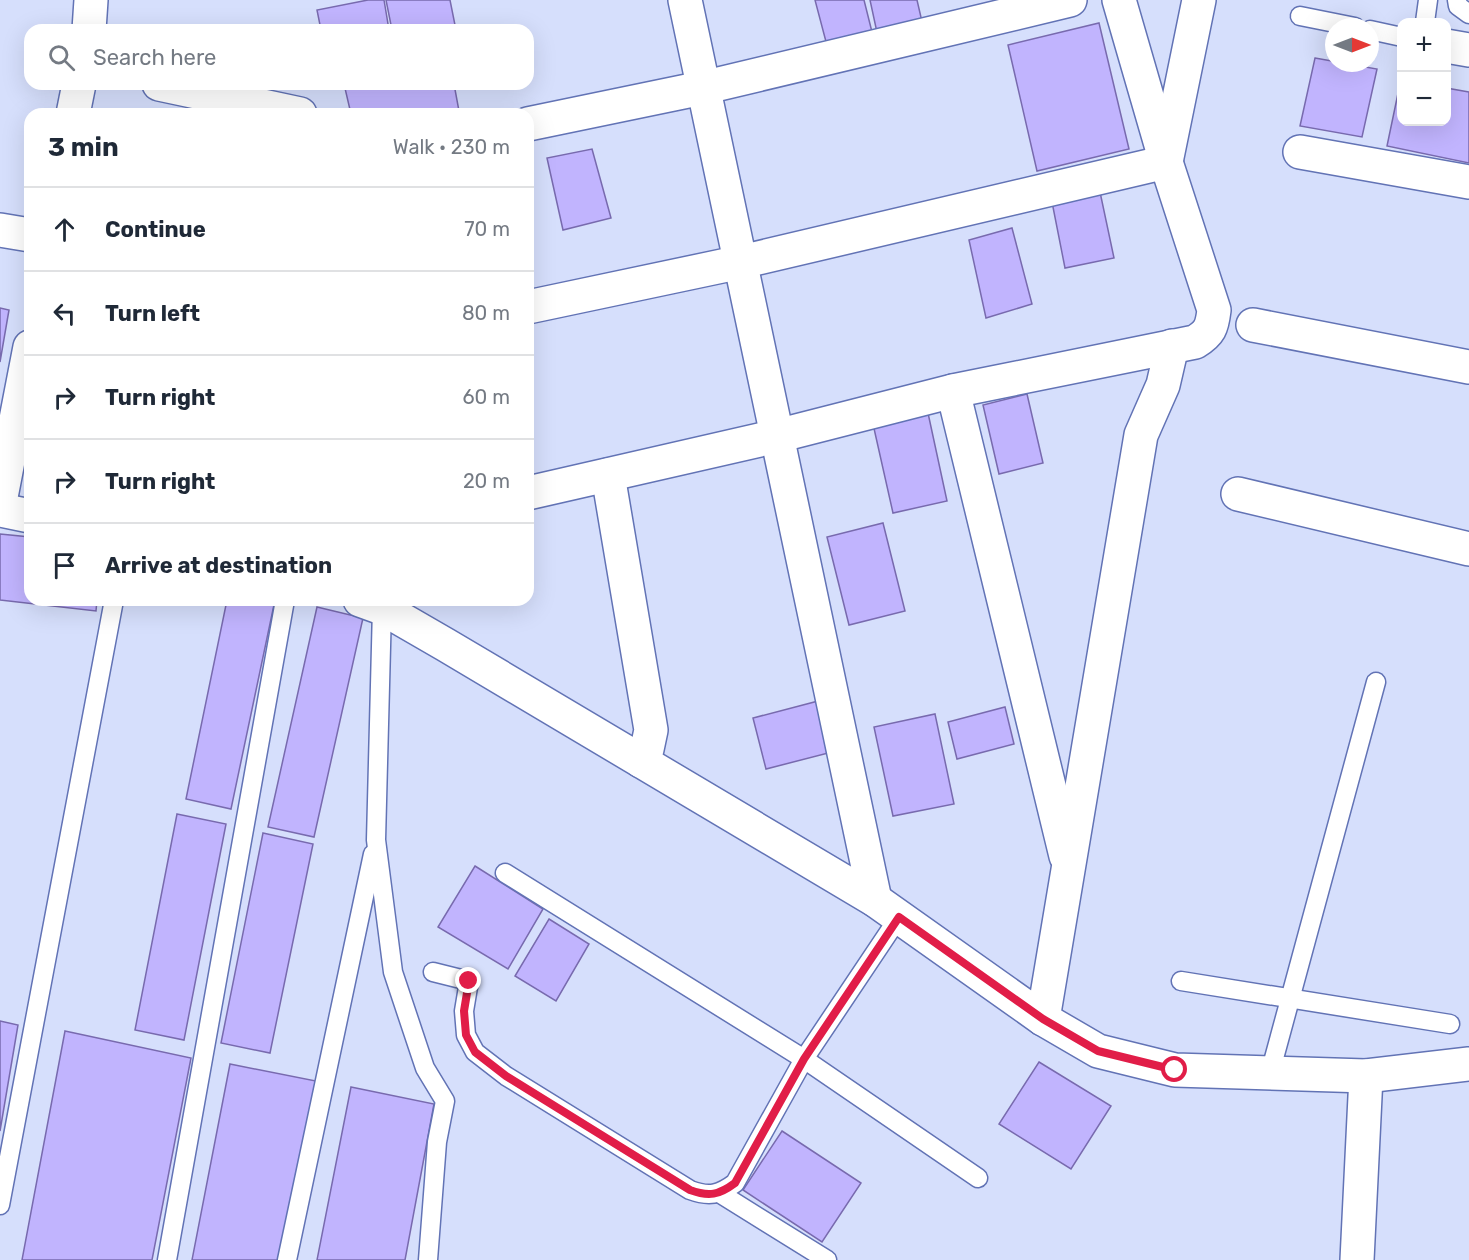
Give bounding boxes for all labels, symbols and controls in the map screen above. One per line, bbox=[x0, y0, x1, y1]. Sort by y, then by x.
north arrow bbox=[1325, 18, 1379, 72]
map controls bbox=[1397, 18, 1451, 126]
button: + bbox=[1397, 18, 1451, 72]
search box bbox=[24, 24, 534, 90]
icon: search bbox=[45, 41, 78, 74]
text: Search here bbox=[93, 44, 216, 71]
button: − bbox=[1397, 72, 1451, 126]
text: 3 min bbox=[48, 132, 119, 163]
text: Walk · 230 m bbox=[393, 135, 510, 159]
icon: ahead bbox=[48, 213, 81, 246]
text: Continue bbox=[105, 216, 206, 243]
text: 70 m bbox=[464, 217, 510, 241]
icon: left bbox=[48, 297, 81, 330]
text: Turn left bbox=[105, 300, 200, 327]
text: 80 m bbox=[462, 301, 510, 325]
icon: right bbox=[48, 381, 81, 414]
text: Turn right bbox=[105, 384, 215, 411]
text: 60 m bbox=[463, 385, 510, 409]
icon: right bbox=[48, 465, 81, 498]
text: Turn right bbox=[105, 468, 215, 495]
text: 20 m bbox=[463, 469, 510, 493]
icon: arrive bbox=[48, 549, 81, 582]
text: Arrive at destination bbox=[105, 552, 332, 579]
route end bbox=[455, 967, 481, 993]
route start bbox=[1161, 1056, 1187, 1082]

